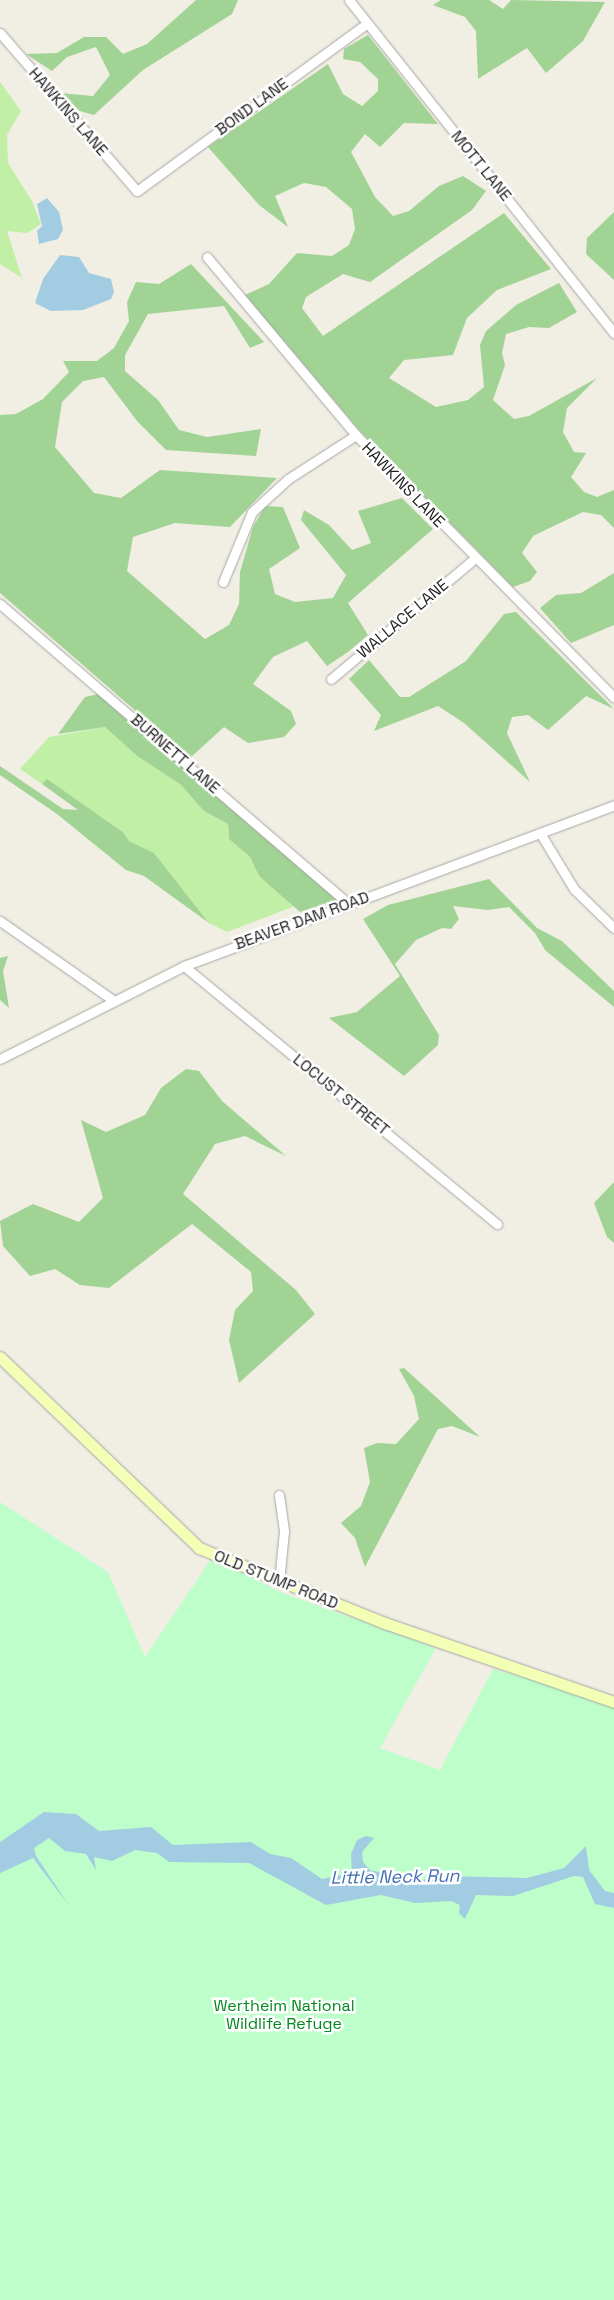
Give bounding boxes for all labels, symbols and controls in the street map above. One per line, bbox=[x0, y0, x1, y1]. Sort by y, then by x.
street label: HAWKINS LANE bbox=[24, 64, 112, 160]
street label: BOND LANE bbox=[212, 74, 292, 140]
street label: MOTT LANE bbox=[447, 127, 515, 205]
street label: HAWKINS LANE bbox=[358, 438, 448, 532]
street label: WALLACE LANE bbox=[354, 575, 452, 663]
street label: BURNETT LANE bbox=[126, 710, 224, 798]
street label: BEAVER DAM ROAD bbox=[232, 888, 372, 954]
street label: LOCUST STREET bbox=[289, 1050, 393, 1140]
street label: OLD STUMP ROAD bbox=[211, 1546, 341, 1614]
water label: Little Neck Run bbox=[330, 1865, 460, 1889]
park label: Wertheim National Wildlife Refuge bbox=[213, 1996, 355, 2034]

